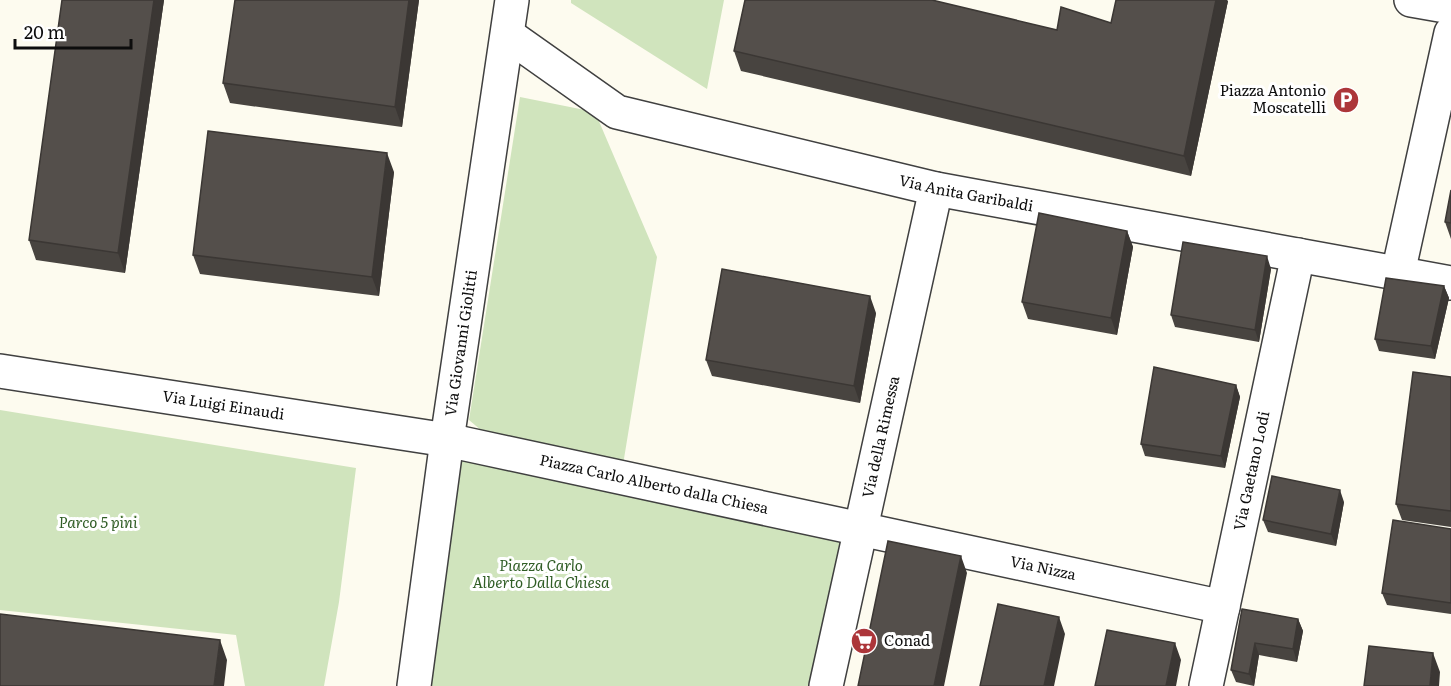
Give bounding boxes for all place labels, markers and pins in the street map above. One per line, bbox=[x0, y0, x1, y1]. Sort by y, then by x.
place label: Piazza Antonio Moscatelli bbox=[1220, 78, 1326, 118]
parking icon: Piazza Antonio Moscatelli bbox=[1331, 85, 1361, 115]
supermarket icon: Conad bbox=[849, 626, 879, 656]
place label: Conad bbox=[884, 628, 930, 651]

